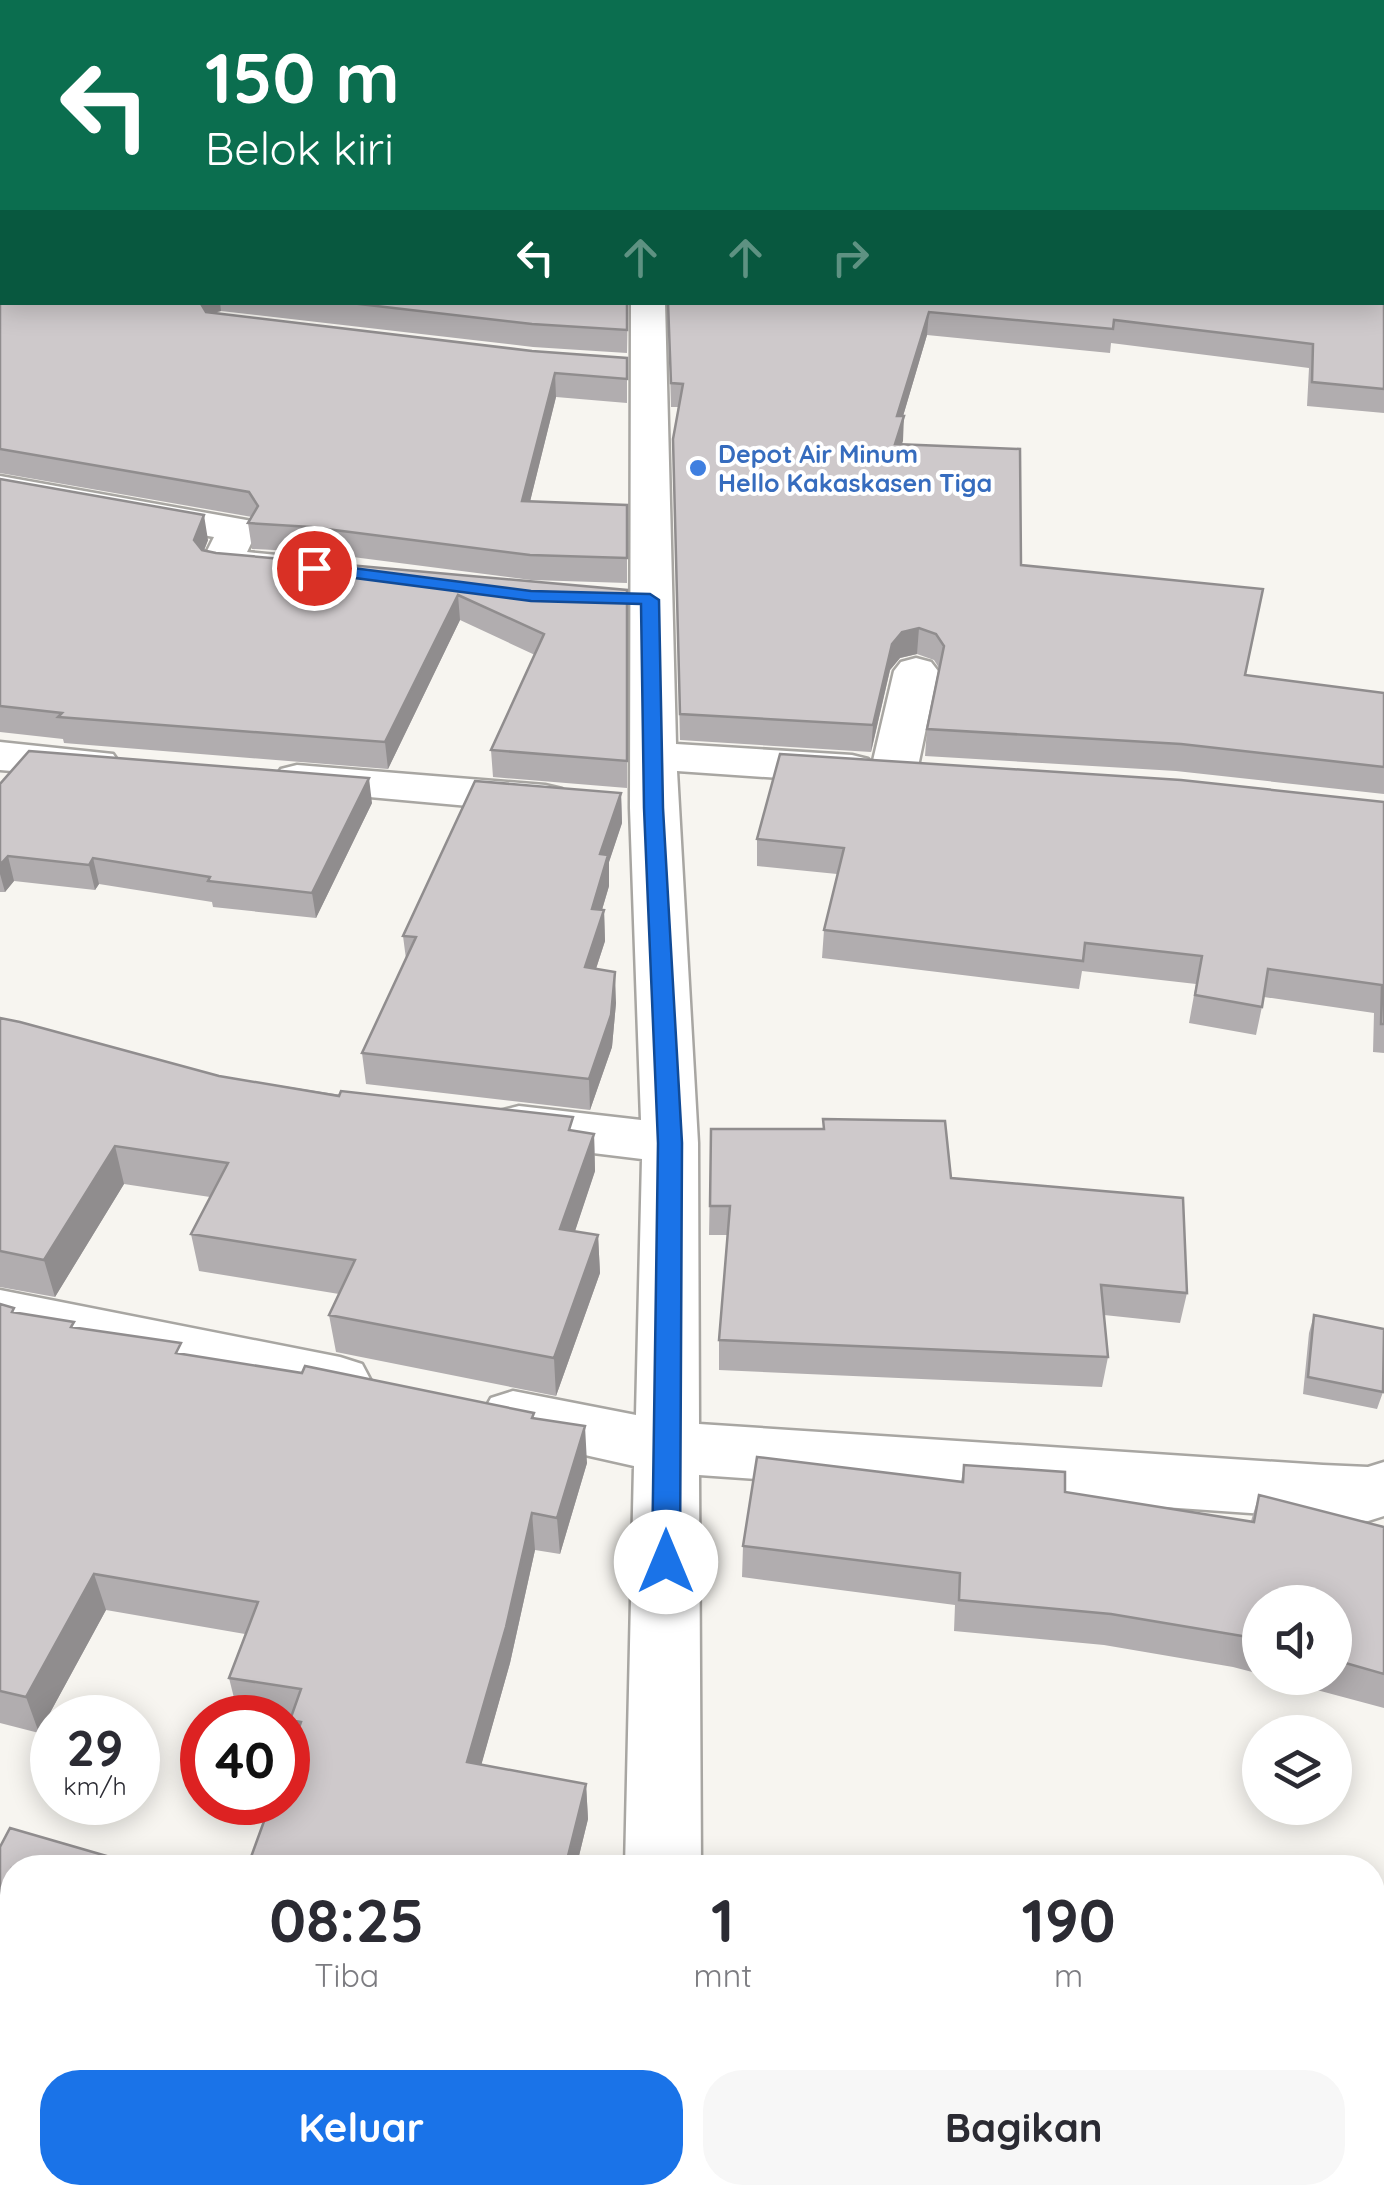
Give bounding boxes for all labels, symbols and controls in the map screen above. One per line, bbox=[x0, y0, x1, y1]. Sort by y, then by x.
text: 150 m bbox=[205, 33, 400, 121]
icon: left bbox=[40, 40, 170, 170]
text: Belok kiri bbox=[205, 120, 394, 176]
icon: left bbox=[508, 230, 563, 285]
icon: ahead bbox=[613, 230, 668, 285]
icon: ahead bbox=[718, 230, 773, 285]
icon: right bbox=[823, 230, 878, 285]
place label: Depot Air Minum Hello Kakaskasen Tiga bbox=[718, 438, 992, 498]
marker: Depot Air Minum Hello Kakaskasen Tiga bbox=[687, 457, 709, 479]
pin bbox=[272, 526, 357, 611]
icon: arrive bbox=[287, 541, 342, 596]
position arrow bbox=[614, 1510, 718, 1614]
map controls bbox=[1242, 1585, 1352, 1825]
button: sound bbox=[1242, 1585, 1352, 1695]
speed limit sign: 40 bbox=[180, 1695, 310, 1825]
button: layers bbox=[1242, 1715, 1352, 1825]
text: 29 bbox=[67, 1716, 123, 1779]
text: km/h bbox=[63, 1770, 127, 1801]
text: 08:25 bbox=[269, 1882, 424, 1957]
text: 1 bbox=[711, 1882, 734, 1957]
text: 190 bbox=[1021, 1882, 1116, 1957]
text: Tiba bbox=[314, 1955, 379, 1995]
text: mnt bbox=[694, 1955, 752, 1995]
text: m bbox=[1054, 1955, 1083, 1995]
button: Keluar bbox=[40, 2070, 683, 2185]
button: Bagikan bbox=[703, 2070, 1345, 2185]

